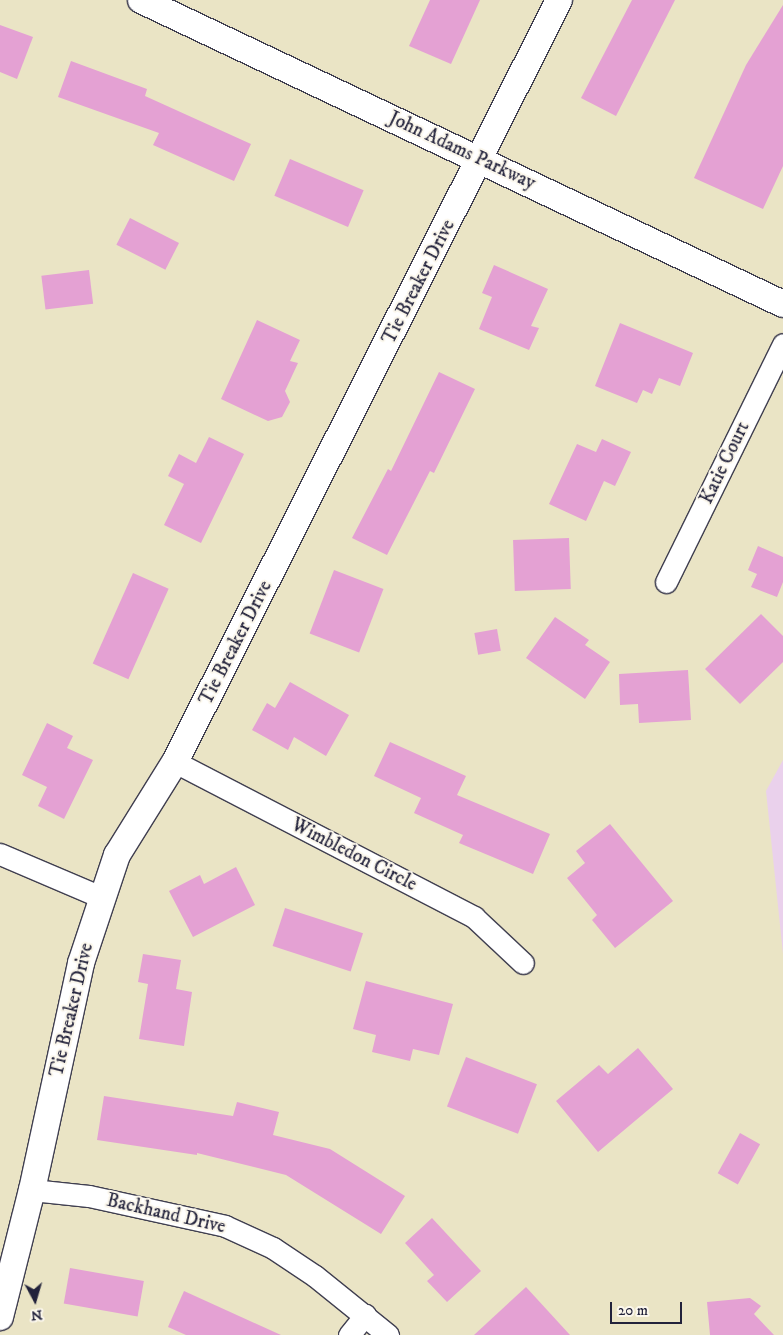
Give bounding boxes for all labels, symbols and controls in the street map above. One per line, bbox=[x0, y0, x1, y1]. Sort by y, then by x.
street label: John Adams Parkway bbox=[385, 107, 539, 195]
street label: Tie Breaker Drive bbox=[378, 216, 460, 348]
street label: Katie Court bbox=[695, 418, 755, 508]
street label: Tie Breaker Drive bbox=[195, 577, 277, 709]
street label: Wimbledon Circle bbox=[287, 814, 421, 896]
street label: Tie Breaker Drive bbox=[46, 941, 98, 1079]
street label: Backhand Drive bbox=[104, 1189, 228, 1239]
north arrow bbox=[10, 1275, 60, 1325]
scale bar bbox=[613, 1292, 686, 1324]
text: 20 m bbox=[618, 1301, 648, 1320]
text: N bbox=[30, 1305, 43, 1324]

